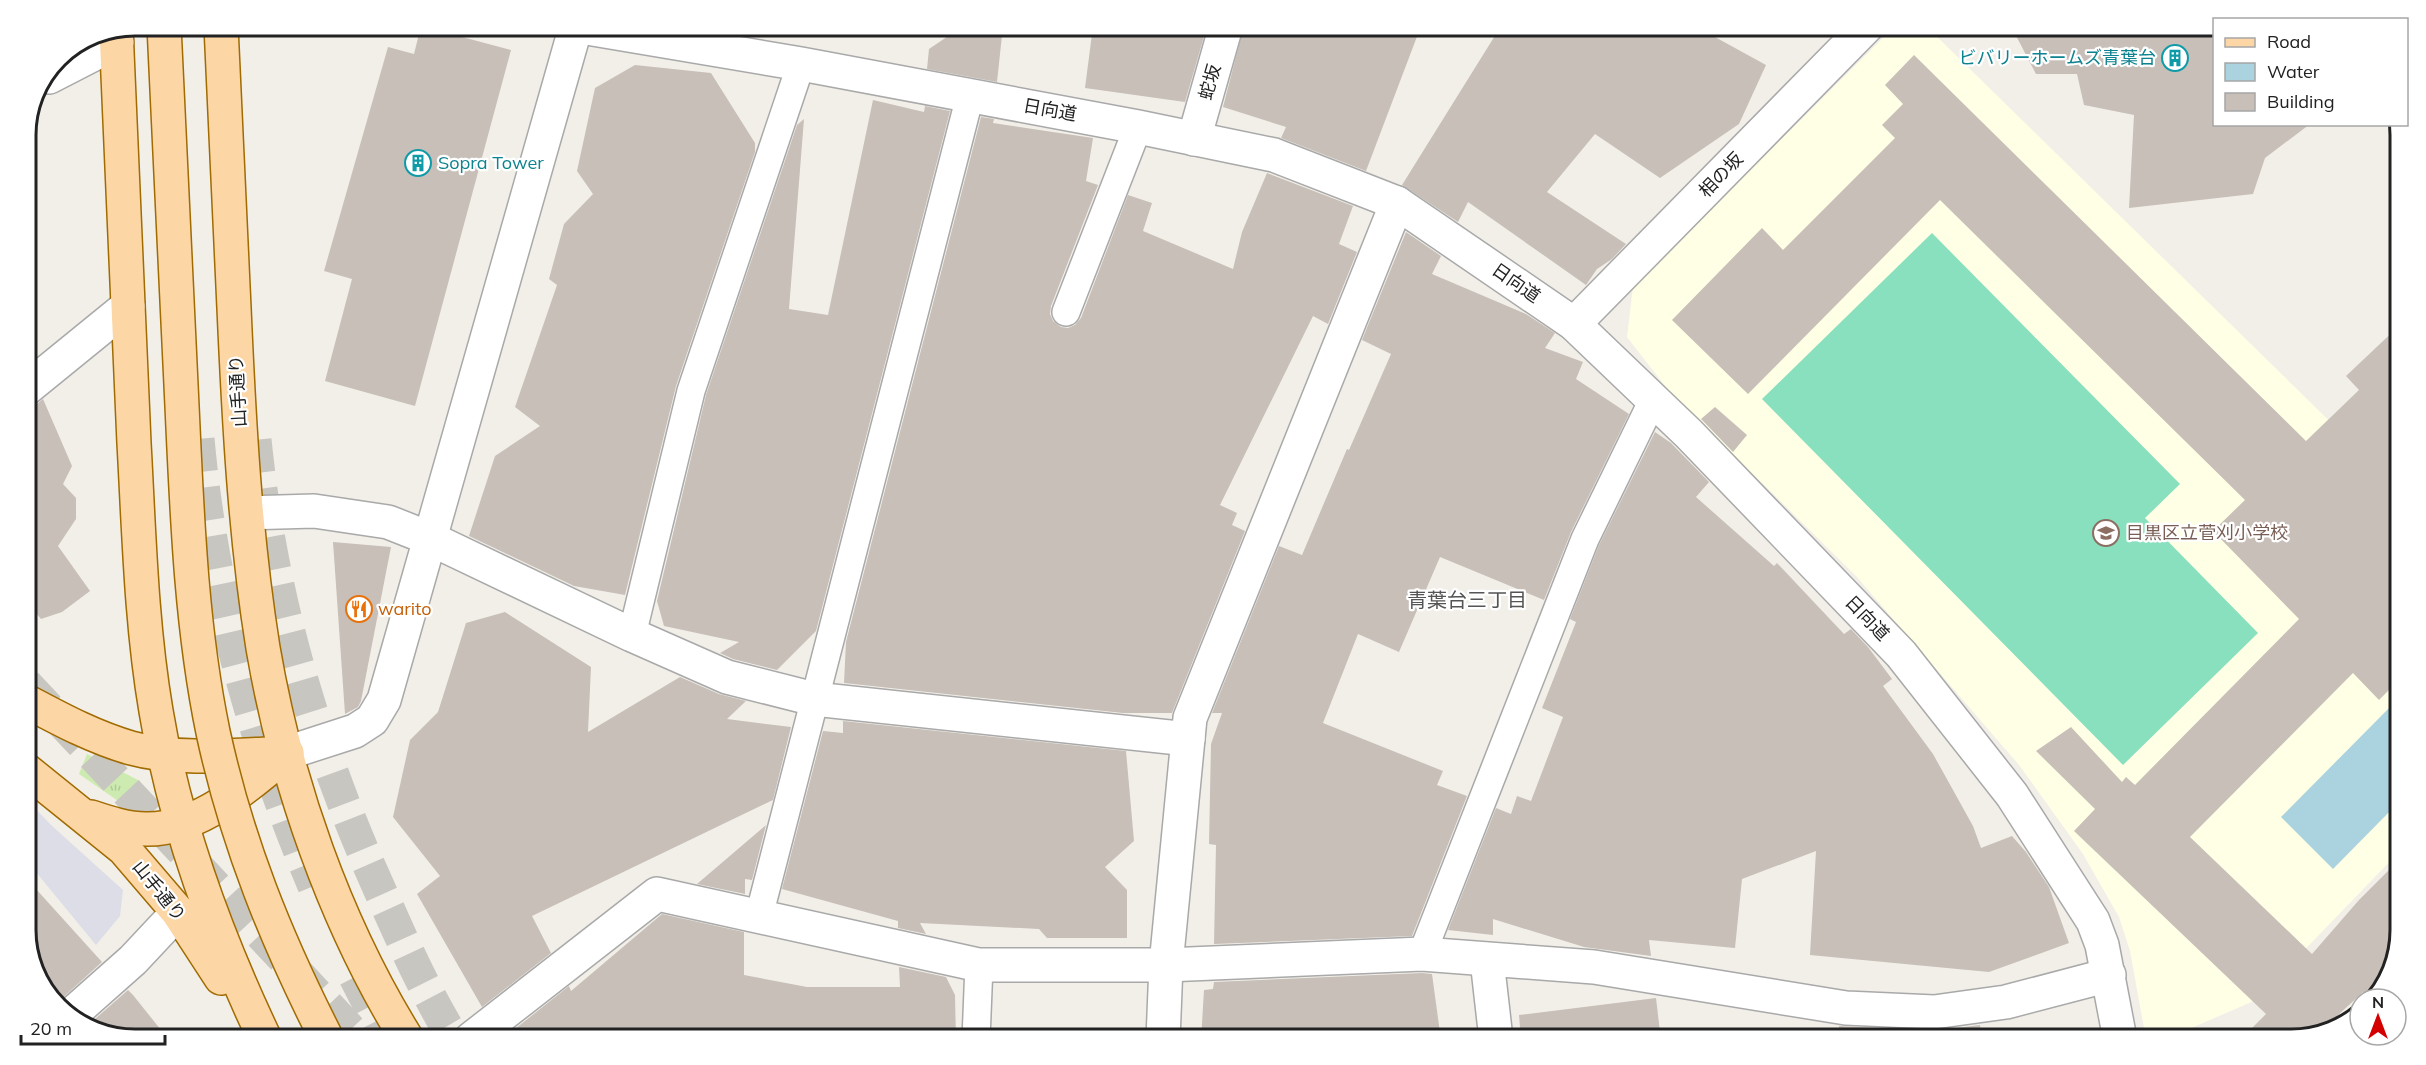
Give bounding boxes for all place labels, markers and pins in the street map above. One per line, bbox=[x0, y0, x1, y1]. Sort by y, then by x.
building icon: ビバリーホームズ青葉台 bbox=[2160, 43, 2190, 73]
place label: ビバリーホームズ青葉台 bbox=[1959, 46, 2156, 69]
building icon: Sopra Tower bbox=[403, 148, 433, 178]
place label: Sopra Tower bbox=[438, 151, 544, 174]
school or university icon: 目黒区立菅刈小学校 bbox=[2091, 518, 2121, 548]
place label: 目黒区立菅刈小学校 bbox=[2126, 521, 2288, 544]
restaurant icon: warito bbox=[344, 594, 374, 624]
place label: warito bbox=[378, 597, 432, 620]

